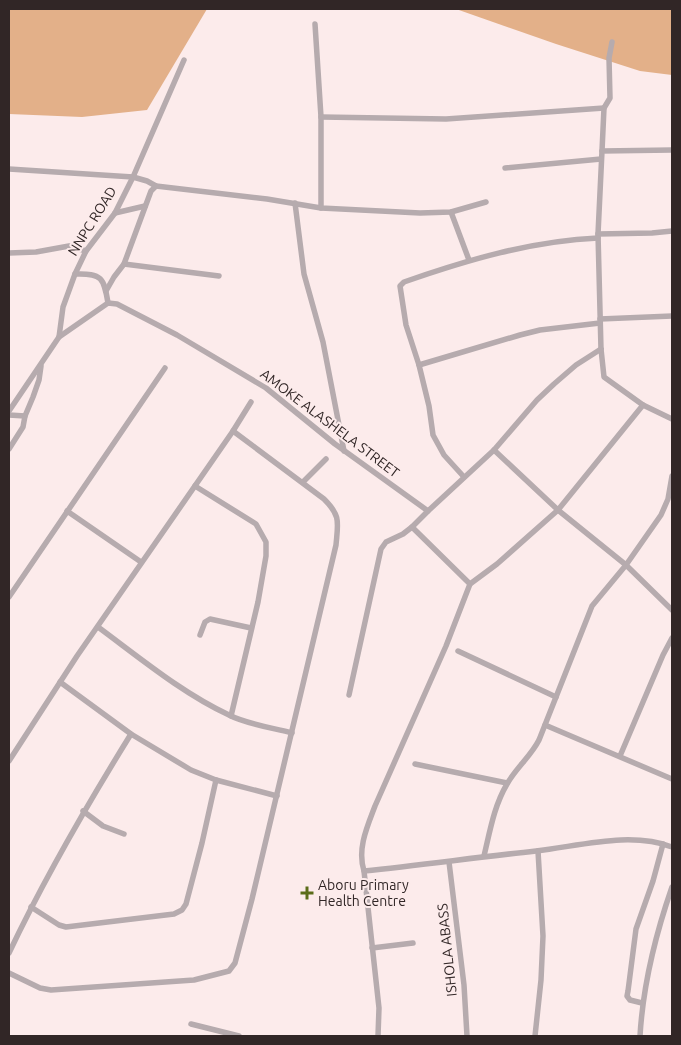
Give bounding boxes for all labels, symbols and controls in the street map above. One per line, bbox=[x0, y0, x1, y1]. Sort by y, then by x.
street label: NNPC ROAD bbox=[64, 183, 120, 259]
street label: AMOKE ALASHELA STREET bbox=[257, 366, 403, 481]
place label: Aboru Primary Health Centre bbox=[318, 877, 409, 909]
marker: Aboru Primary Health Centre bbox=[300, 886, 314, 900]
street label: ISHOLA ABASS bbox=[434, 903, 460, 997]

